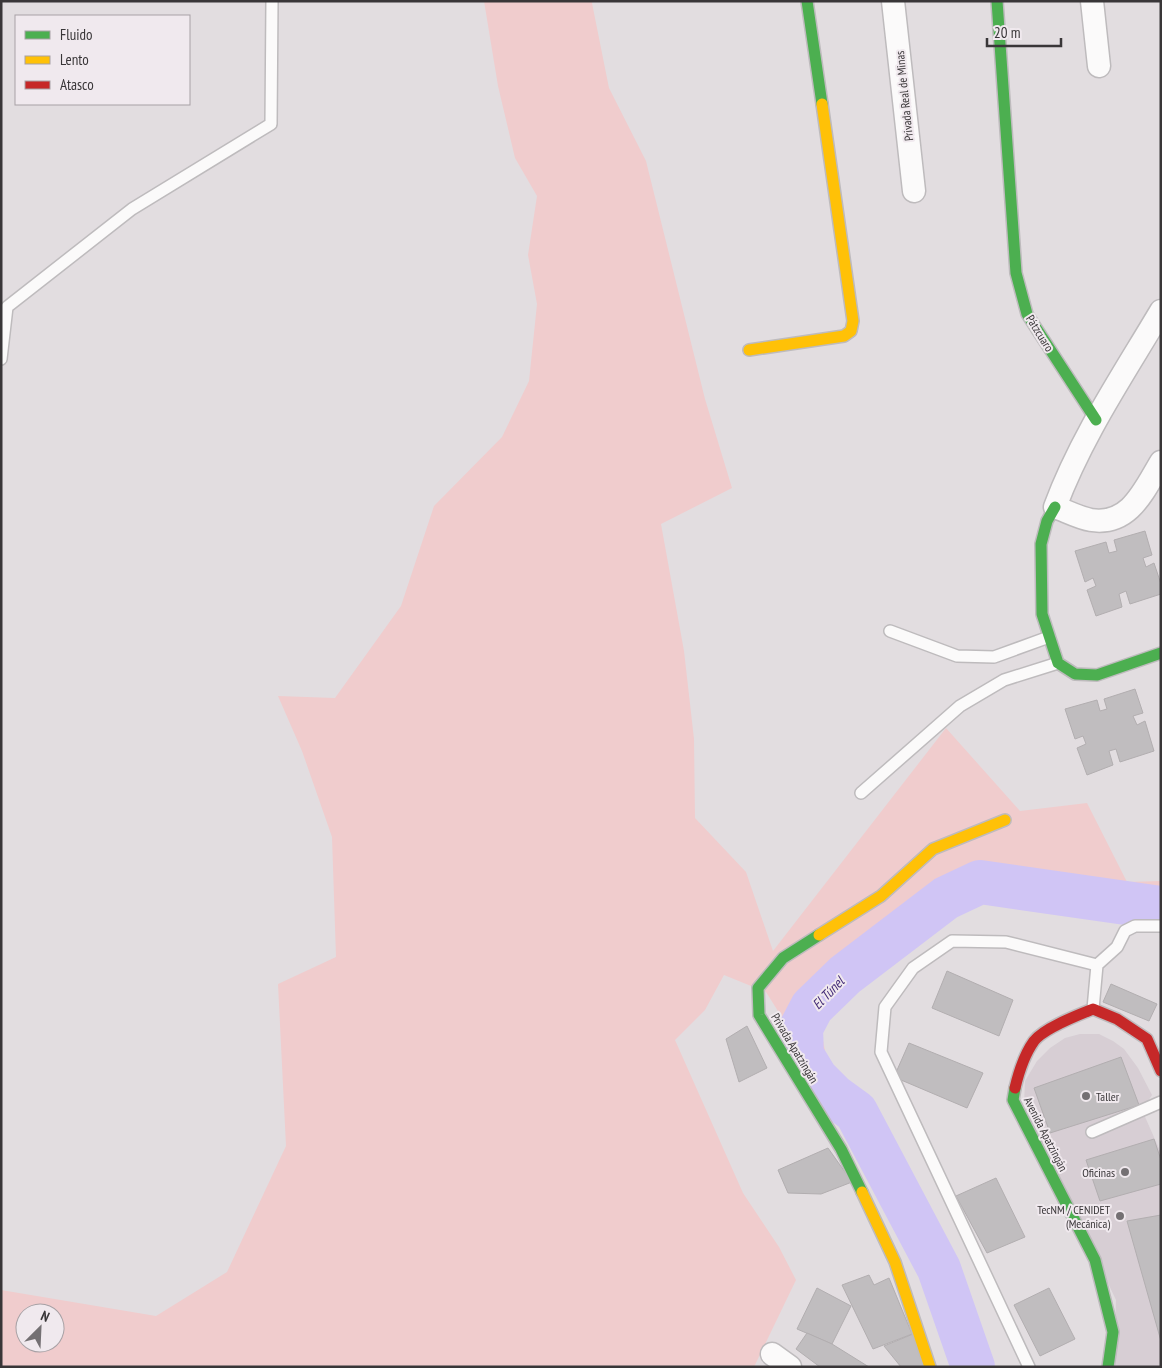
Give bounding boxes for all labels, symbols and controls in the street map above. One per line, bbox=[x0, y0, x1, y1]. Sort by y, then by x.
legend bbox=[15, 15, 190, 105]
scale bar bbox=[987, 15, 1061, 47]
text: 20 m bbox=[994, 23, 1020, 42]
text: Fluido bbox=[60, 25, 92, 44]
text: Lento bbox=[60, 50, 89, 69]
street label: Privada Real de Minas bbox=[892, 50, 916, 142]
text: Atasco bbox=[60, 75, 94, 94]
street label: Pátzcuaro bbox=[1023, 312, 1057, 354]
water label: El Túnel bbox=[808, 972, 849, 1013]
street label: Privada Apatzingán bbox=[768, 1010, 822, 1086]
place label: Taller bbox=[1096, 1089, 1120, 1104]
marker: Taller bbox=[1080, 1090, 1092, 1102]
street label: Avenida Apatzingán bbox=[1021, 1094, 1071, 1174]
place label: Oficinas bbox=[1082, 1165, 1115, 1180]
marker: Oficinas bbox=[1119, 1166, 1131, 1178]
place label: TecNM / CENIDET (Mecánica) bbox=[1037, 1202, 1111, 1231]
marker: TecNM / CENIDET (Mecánica) bbox=[1114, 1210, 1126, 1222]
north arrow bbox=[15, 1303, 65, 1353]
text: N bbox=[38, 1306, 52, 1326]

